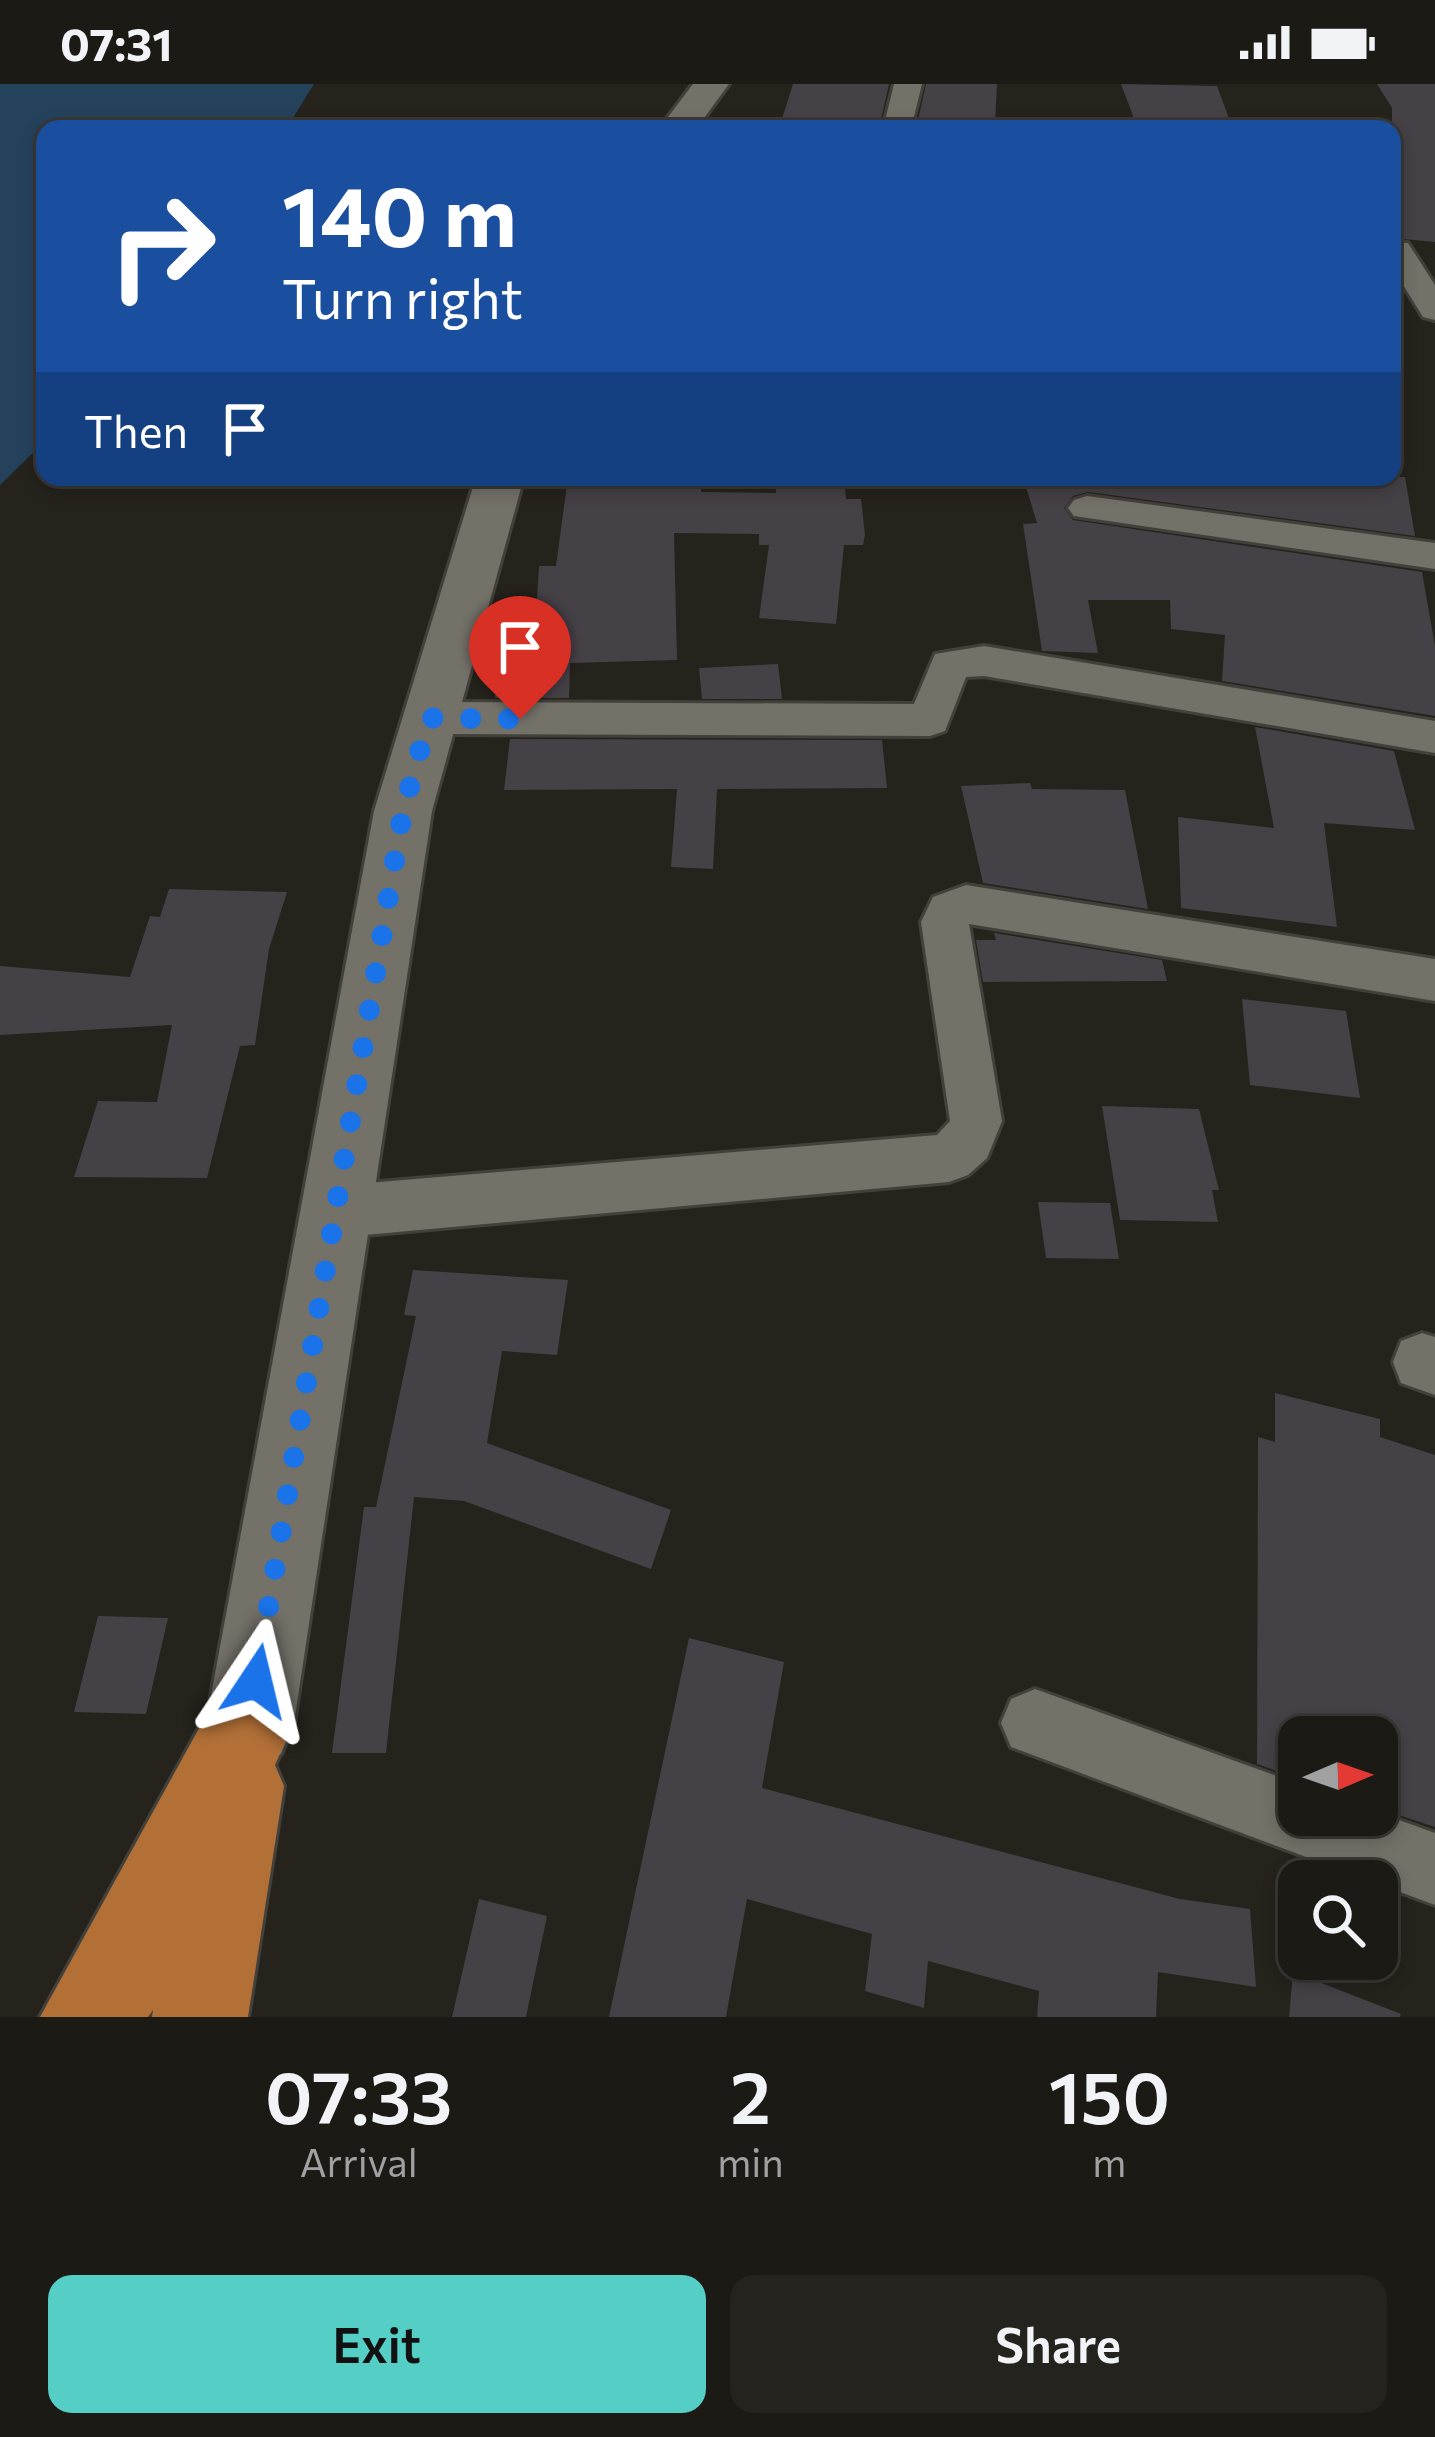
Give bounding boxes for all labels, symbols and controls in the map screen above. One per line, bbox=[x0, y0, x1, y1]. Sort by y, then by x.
text: 07:31 bbox=[60, 15, 173, 70]
text: 140 m bbox=[282, 162, 517, 264]
icon: right bbox=[84, 168, 240, 324]
text: Turn right bbox=[282, 264, 523, 330]
icon: arrive bbox=[212, 396, 278, 462]
text: Then bbox=[84, 402, 188, 457]
pin bbox=[469, 596, 571, 719]
icon: arrive bbox=[487, 614, 553, 680]
position arrow bbox=[193, 1618, 319, 1744]
north arrow bbox=[1278, 1716, 1398, 1836]
map controls bbox=[1278, 1716, 1398, 1980]
button: search bbox=[1278, 1860, 1398, 1980]
text: 07:33 bbox=[265, 2051, 452, 2139]
text: 2 bbox=[730, 2051, 771, 2139]
text: 150 bbox=[1049, 2051, 1170, 2139]
text: Arrival bbox=[300, 2137, 418, 2185]
text: min bbox=[717, 2137, 784, 2185]
text: m bbox=[1092, 2137, 1126, 2185]
button: Exit bbox=[48, 2275, 706, 2413]
button: Share bbox=[730, 2275, 1387, 2413]

